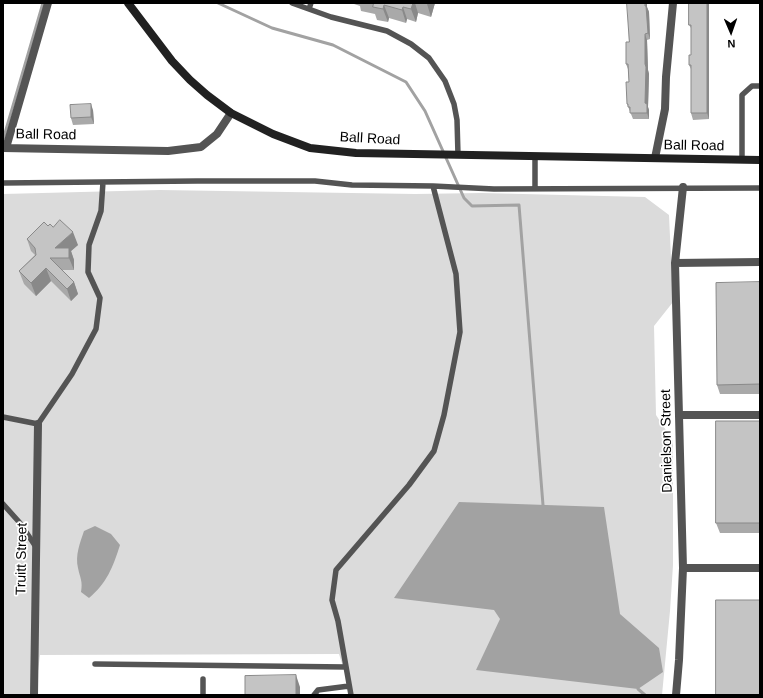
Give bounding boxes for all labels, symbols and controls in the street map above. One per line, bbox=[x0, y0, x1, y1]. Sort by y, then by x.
north arrow bbox=[711, 12, 751, 52]
text: N bbox=[727, 38, 736, 50]
street label: Ball Road bbox=[16, 126, 76, 144]
street label: Ball Road bbox=[339, 129, 401, 149]
street label: Ball Road bbox=[664, 137, 724, 155]
street label: Danielson Street bbox=[658, 389, 676, 493]
street label: Truitt Street bbox=[13, 523, 31, 595]

